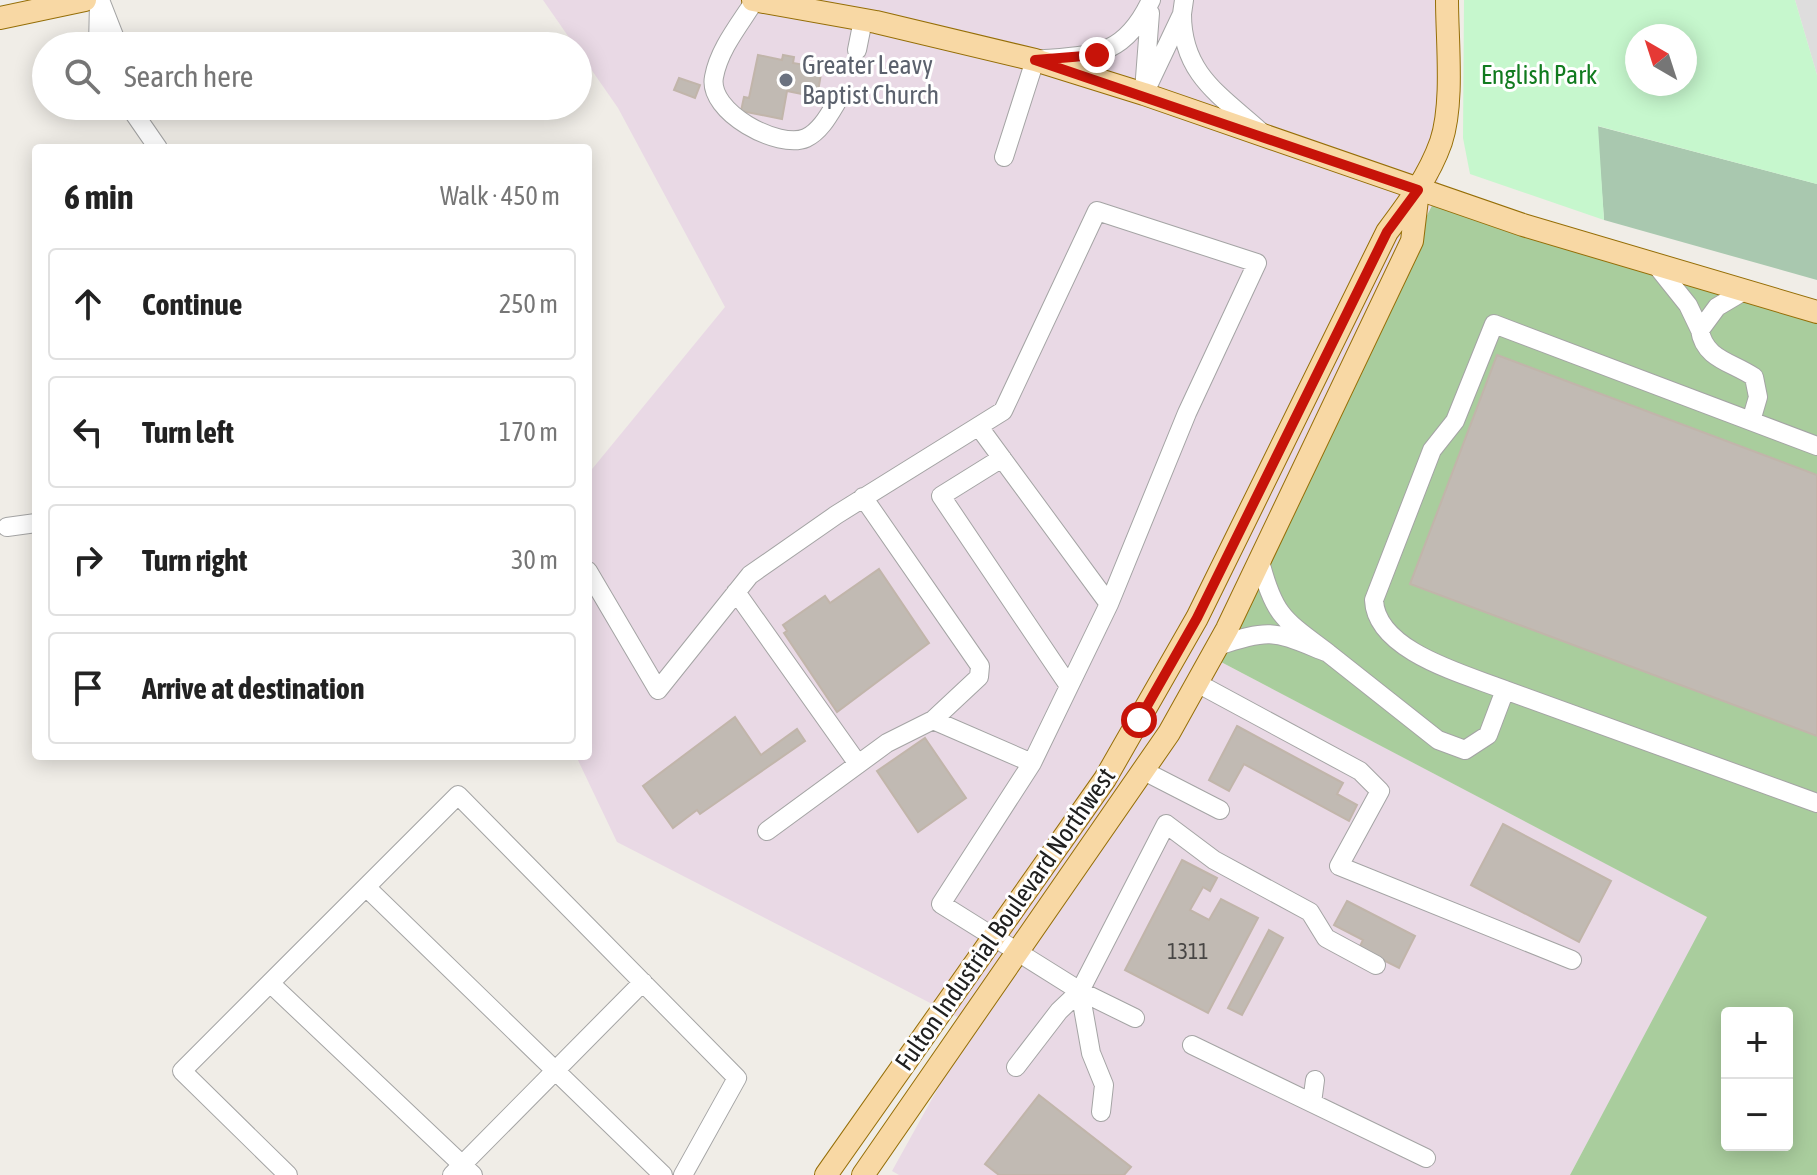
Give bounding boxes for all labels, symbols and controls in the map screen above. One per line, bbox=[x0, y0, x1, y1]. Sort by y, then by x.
north arrow bbox=[1625, 24, 1697, 96]
search box bbox=[32, 32, 592, 120]
route end bbox=[1079, 37, 1115, 73]
place label: Greater Leavy Baptist Church bbox=[802, 50, 939, 110]
icon: search bbox=[60, 54, 104, 98]
text: Search here bbox=[124, 59, 253, 93]
park label: English Park bbox=[1481, 60, 1597, 90]
marker: Greater Leavy Baptist Church bbox=[777, 71, 795, 89]
text: 6 min bbox=[64, 177, 133, 216]
text: Walk · 450 m bbox=[440, 181, 560, 211]
icon: ahead bbox=[66, 282, 110, 326]
text: Continue bbox=[142, 287, 242, 321]
text: 250 m bbox=[499, 289, 558, 319]
icon: left bbox=[66, 410, 110, 454]
text: Turn left bbox=[142, 415, 234, 449]
text: 170 m bbox=[499, 417, 558, 447]
icon: right bbox=[66, 538, 110, 582]
text: Turn right bbox=[142, 543, 248, 577]
text: 30 m bbox=[511, 545, 558, 575]
icon: arrive bbox=[66, 666, 110, 710]
text: Arrive at destination bbox=[142, 671, 364, 705]
route start bbox=[1121, 702, 1157, 738]
street label: Fulton Industrial Boulevard Northwest bbox=[889, 762, 1121, 1076]
house number: 1311 bbox=[1167, 938, 1209, 964]
map controls bbox=[1721, 1007, 1793, 1151]
button: + bbox=[1721, 1007, 1793, 1079]
button: − bbox=[1721, 1079, 1793, 1151]

